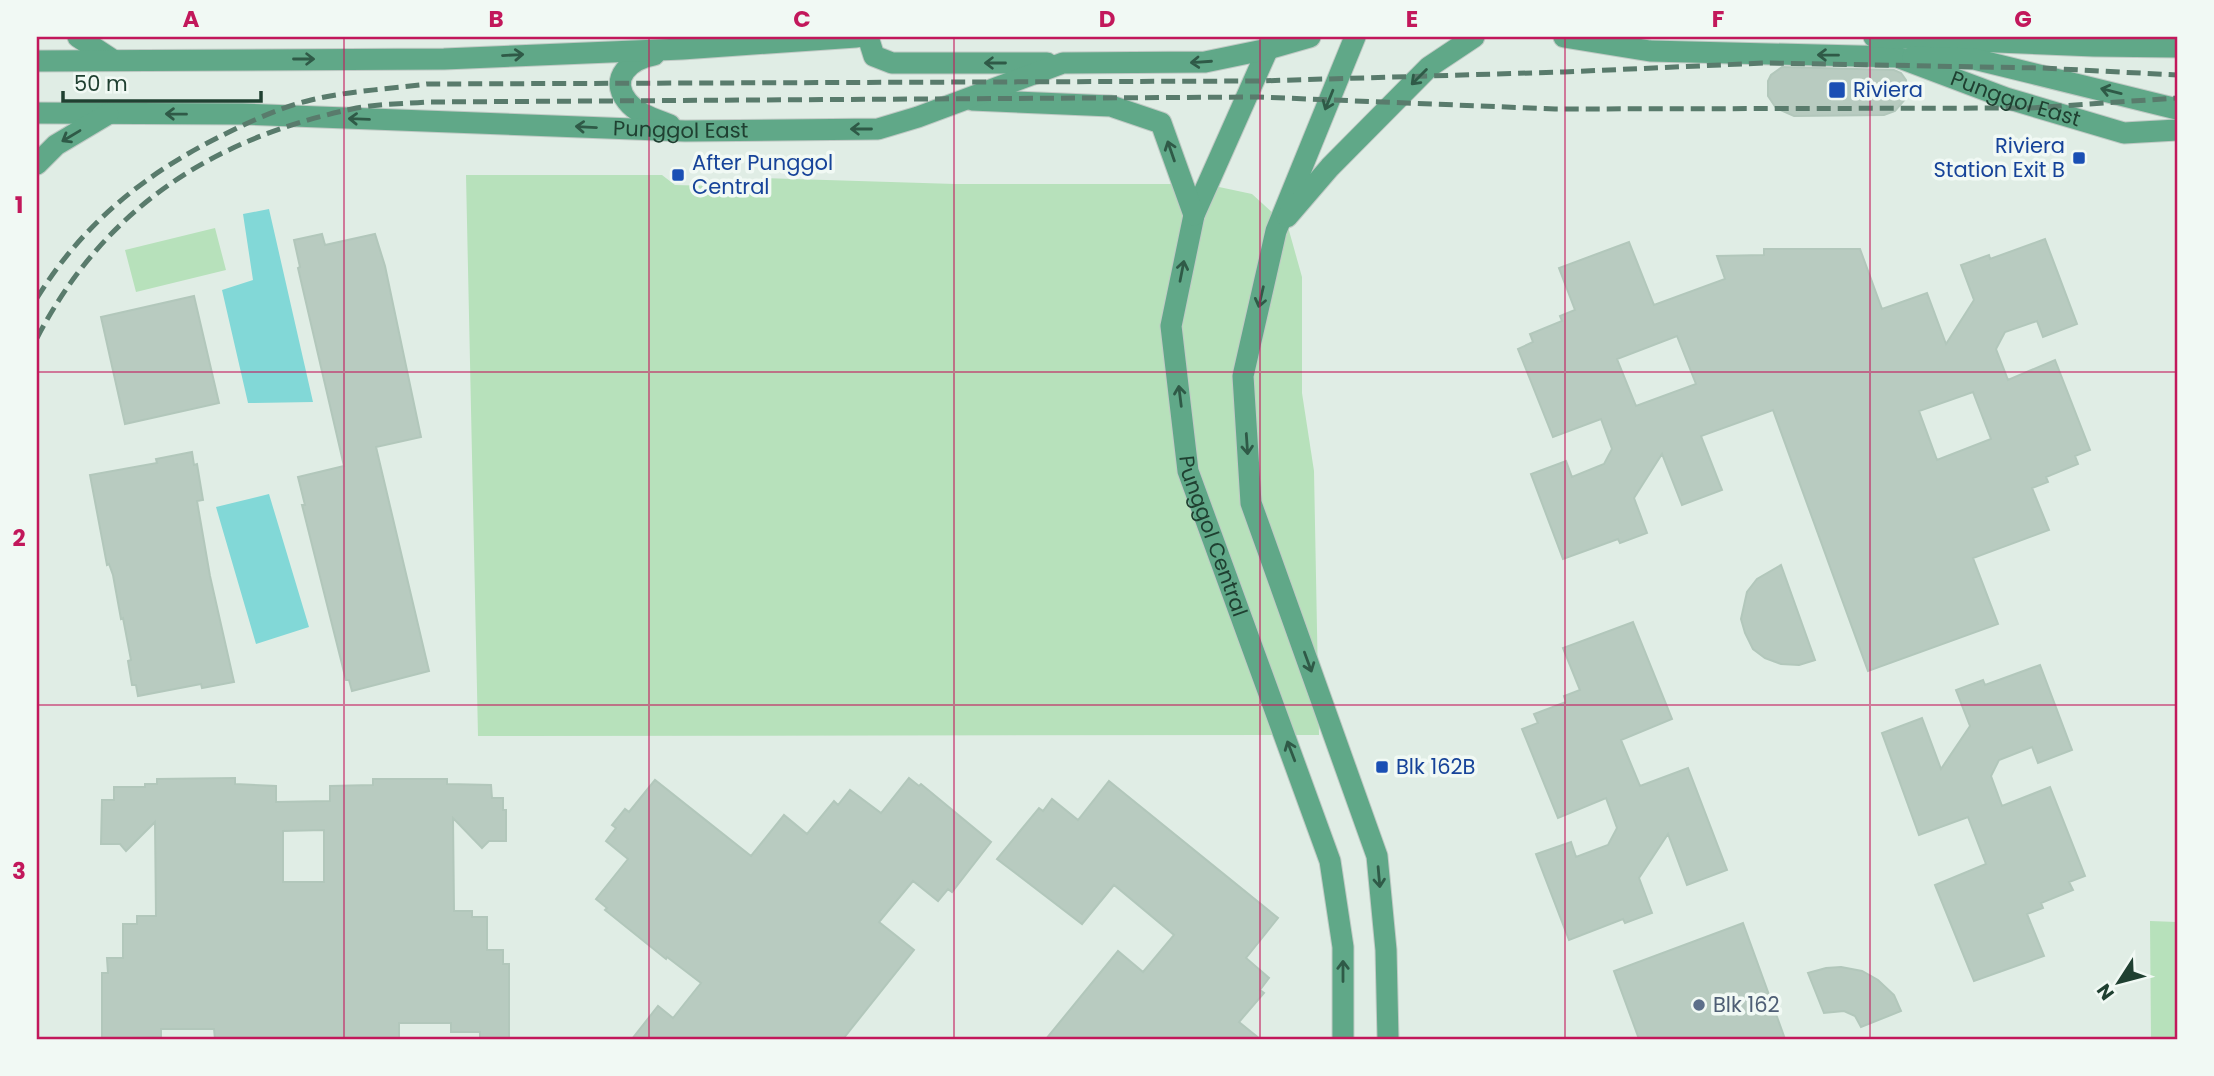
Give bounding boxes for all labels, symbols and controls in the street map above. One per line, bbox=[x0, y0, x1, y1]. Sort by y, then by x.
text: A bbox=[183, 3, 200, 35]
text: B bbox=[488, 3, 504, 35]
text: C bbox=[793, 3, 811, 35]
text: D bbox=[1099, 3, 1115, 35]
text: E bbox=[1406, 3, 1418, 35]
text: F bbox=[1712, 3, 1724, 35]
text: G bbox=[2014, 3, 2032, 35]
one-way arrow bbox=[501, 49, 524, 62]
one-way arrow bbox=[1817, 49, 1840, 62]
one-way arrow bbox=[292, 52, 315, 66]
one-way arrow bbox=[1190, 55, 1213, 68]
one-way arrow bbox=[983, 56, 1006, 70]
scale bar bbox=[63, 60, 261, 104]
street label: Punggol East bbox=[1946, 63, 2084, 133]
text: 50 m bbox=[74, 69, 128, 98]
one-way arrow bbox=[1411, 69, 1428, 86]
place label: Riviera bbox=[1853, 75, 1923, 104]
marker: Riviera bbox=[1827, 80, 1847, 100]
one-way arrow bbox=[2100, 84, 2123, 97]
one-way arrow bbox=[1321, 88, 1334, 110]
one-way arrow bbox=[164, 107, 187, 120]
one-way arrow bbox=[348, 112, 371, 125]
street label: Punggol East bbox=[613, 113, 748, 145]
one-way arrow bbox=[575, 120, 598, 133]
one-way arrow bbox=[849, 122, 872, 136]
one-way arrow bbox=[62, 129, 82, 143]
place label: Riviera Station Exit B bbox=[1933, 131, 2065, 184]
one-way arrow bbox=[1164, 140, 1176, 162]
place label: After Punggol Central bbox=[692, 148, 833, 201]
marker: Riviera Station Exit B bbox=[2071, 150, 2087, 166]
marker: After Punggol Central bbox=[670, 167, 686, 183]
text: 1 bbox=[15, 189, 23, 221]
one-way arrow bbox=[1176, 260, 1190, 283]
one-way arrow bbox=[1253, 285, 1267, 308]
one-way arrow bbox=[1173, 386, 1186, 408]
one-way arrow bbox=[1241, 432, 1254, 455]
street label: Punggol Central bbox=[1172, 454, 1255, 620]
text: 2 bbox=[12, 522, 26, 554]
one-way arrow bbox=[1303, 650, 1315, 672]
one-way arrow bbox=[1283, 741, 1296, 763]
place label: Blk 162B bbox=[1396, 752, 1475, 781]
marker: Blk 162B bbox=[1374, 759, 1390, 775]
text: 3 bbox=[12, 855, 26, 887]
one-way arrow bbox=[1373, 865, 1386, 888]
north arrow bbox=[2084, 946, 2154, 1016]
one-way arrow bbox=[1336, 960, 1350, 983]
text: N bbox=[2091, 978, 2121, 1005]
place label: Blk 162 bbox=[1713, 990, 1780, 1019]
marker: Blk 162 bbox=[1691, 997, 1707, 1013]

